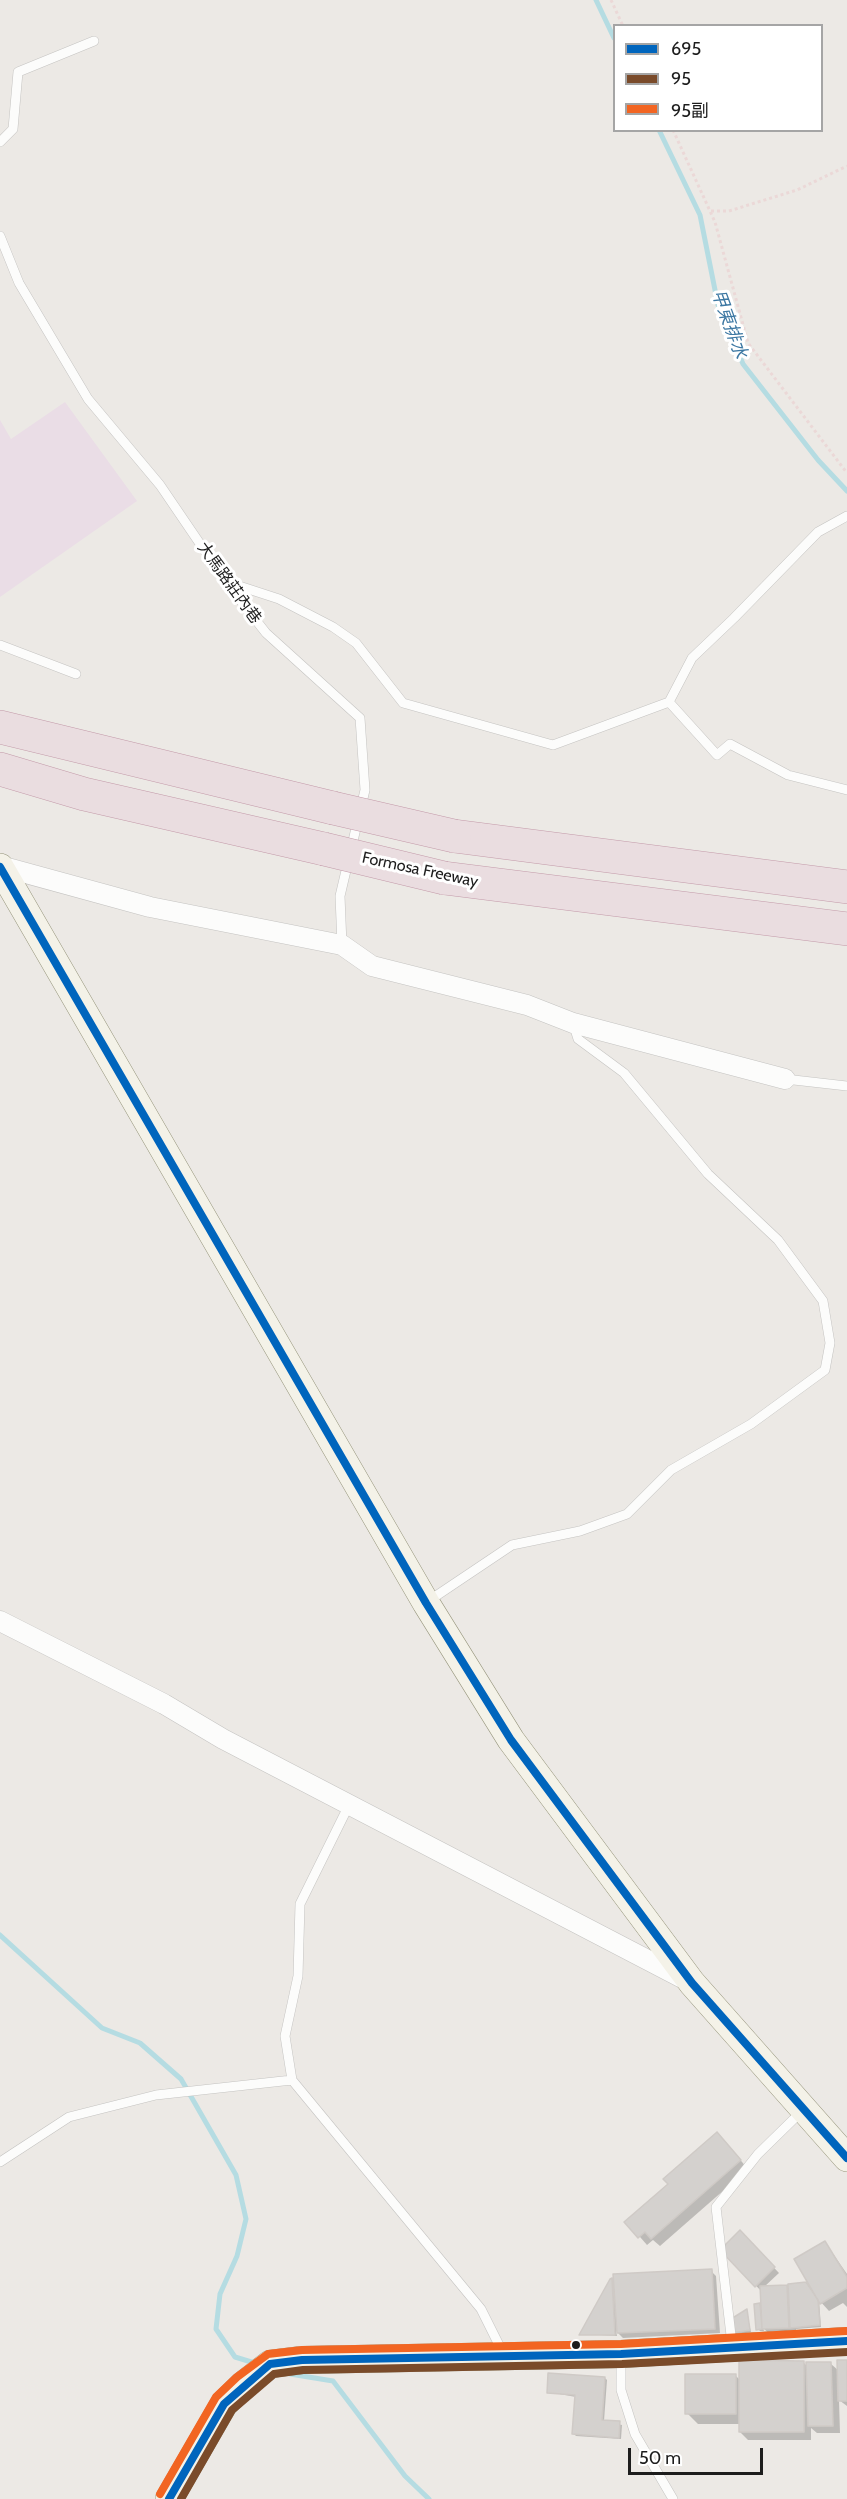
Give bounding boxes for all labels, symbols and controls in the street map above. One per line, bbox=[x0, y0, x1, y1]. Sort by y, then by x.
legend bbox=[613, 24, 823, 132]
text: 695 bbox=[671, 38, 701, 60]
text: 95 bbox=[671, 68, 691, 90]
text: 95副 bbox=[671, 100, 709, 122]
water label: 甲東排水 bbox=[707, 286, 751, 362]
street label: 大馬路莊內巷 bbox=[193, 539, 265, 627]
street label: Formosa Freeway bbox=[360, 848, 480, 892]
unlabelled marker bbox=[570, 2339, 582, 2351]
scale bar bbox=[631, 2436, 766, 2474]
text: 50 m bbox=[639, 2447, 681, 2469]

